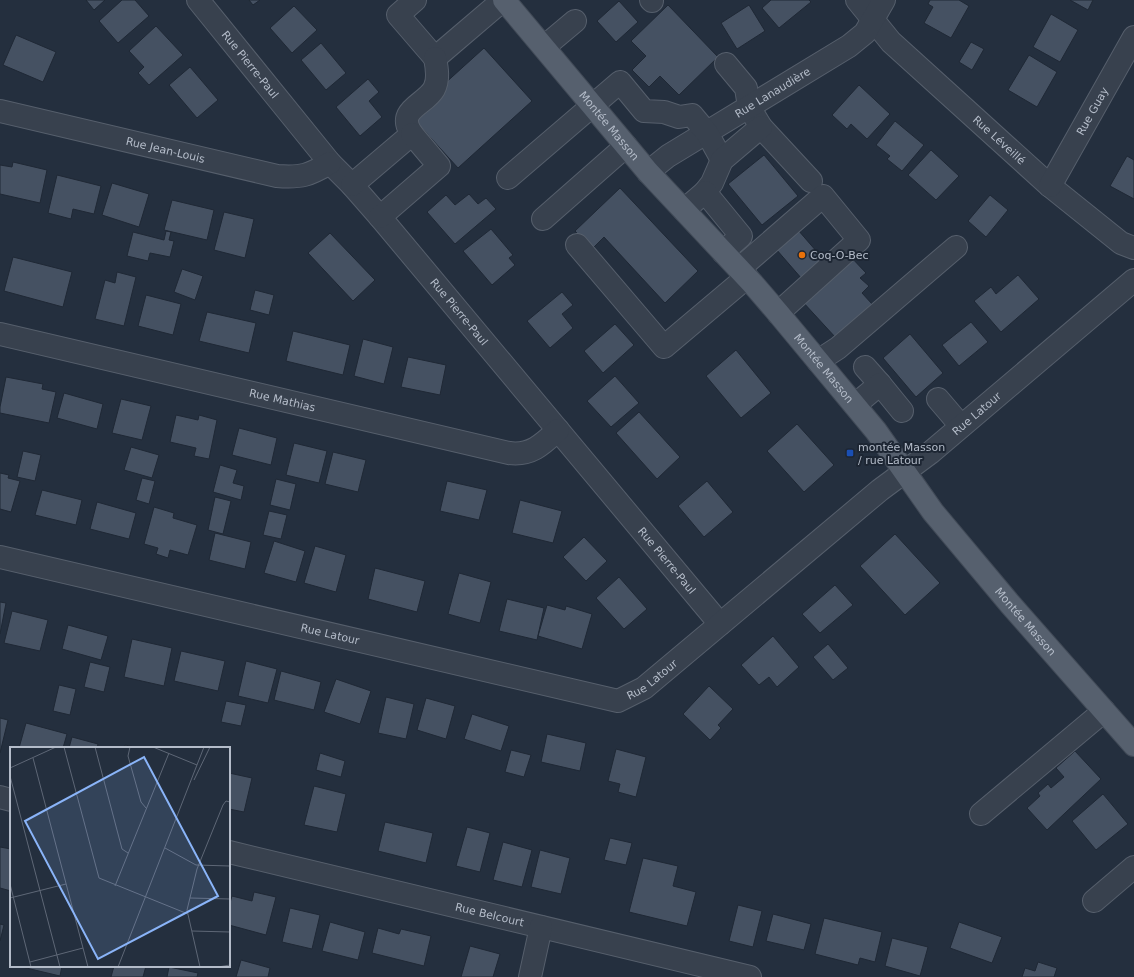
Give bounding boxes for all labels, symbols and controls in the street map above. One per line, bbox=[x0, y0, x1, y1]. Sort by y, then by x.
street label: Rue Pierre-Paul bbox=[219, 28, 281, 101]
street label: Rue Lanaudière bbox=[732, 64, 813, 120]
street label: Rue Guay bbox=[1074, 84, 1111, 137]
street label: Montée Masson bbox=[577, 89, 642, 163]
street label: Rue Léveillé bbox=[970, 113, 1028, 167]
street label: Rue Jean-Louis bbox=[125, 134, 206, 165]
place label: Coq-O-Bec bbox=[810, 249, 869, 262]
marker: Coq-O-Bec bbox=[797, 250, 807, 260]
street label: Rue Pierre-Paul bbox=[428, 276, 491, 348]
street label: Montée Masson bbox=[791, 331, 856, 406]
street label: Rue Mathias bbox=[248, 386, 317, 414]
street label: Rue Latour bbox=[950, 389, 1004, 438]
place label: montée Masson / rue Latour bbox=[858, 441, 945, 467]
marker: montée Masson / rue Latour bbox=[845, 448, 855, 458]
street label: Rue Pierre-Paul bbox=[635, 525, 699, 597]
street label: Montée Masson bbox=[992, 585, 1059, 658]
street label: Rue Latour bbox=[300, 621, 361, 647]
street label: Rue Latour bbox=[624, 656, 680, 702]
inset map bbox=[10, 747, 230, 967]
street label: Rue Belcourt bbox=[454, 900, 526, 929]

